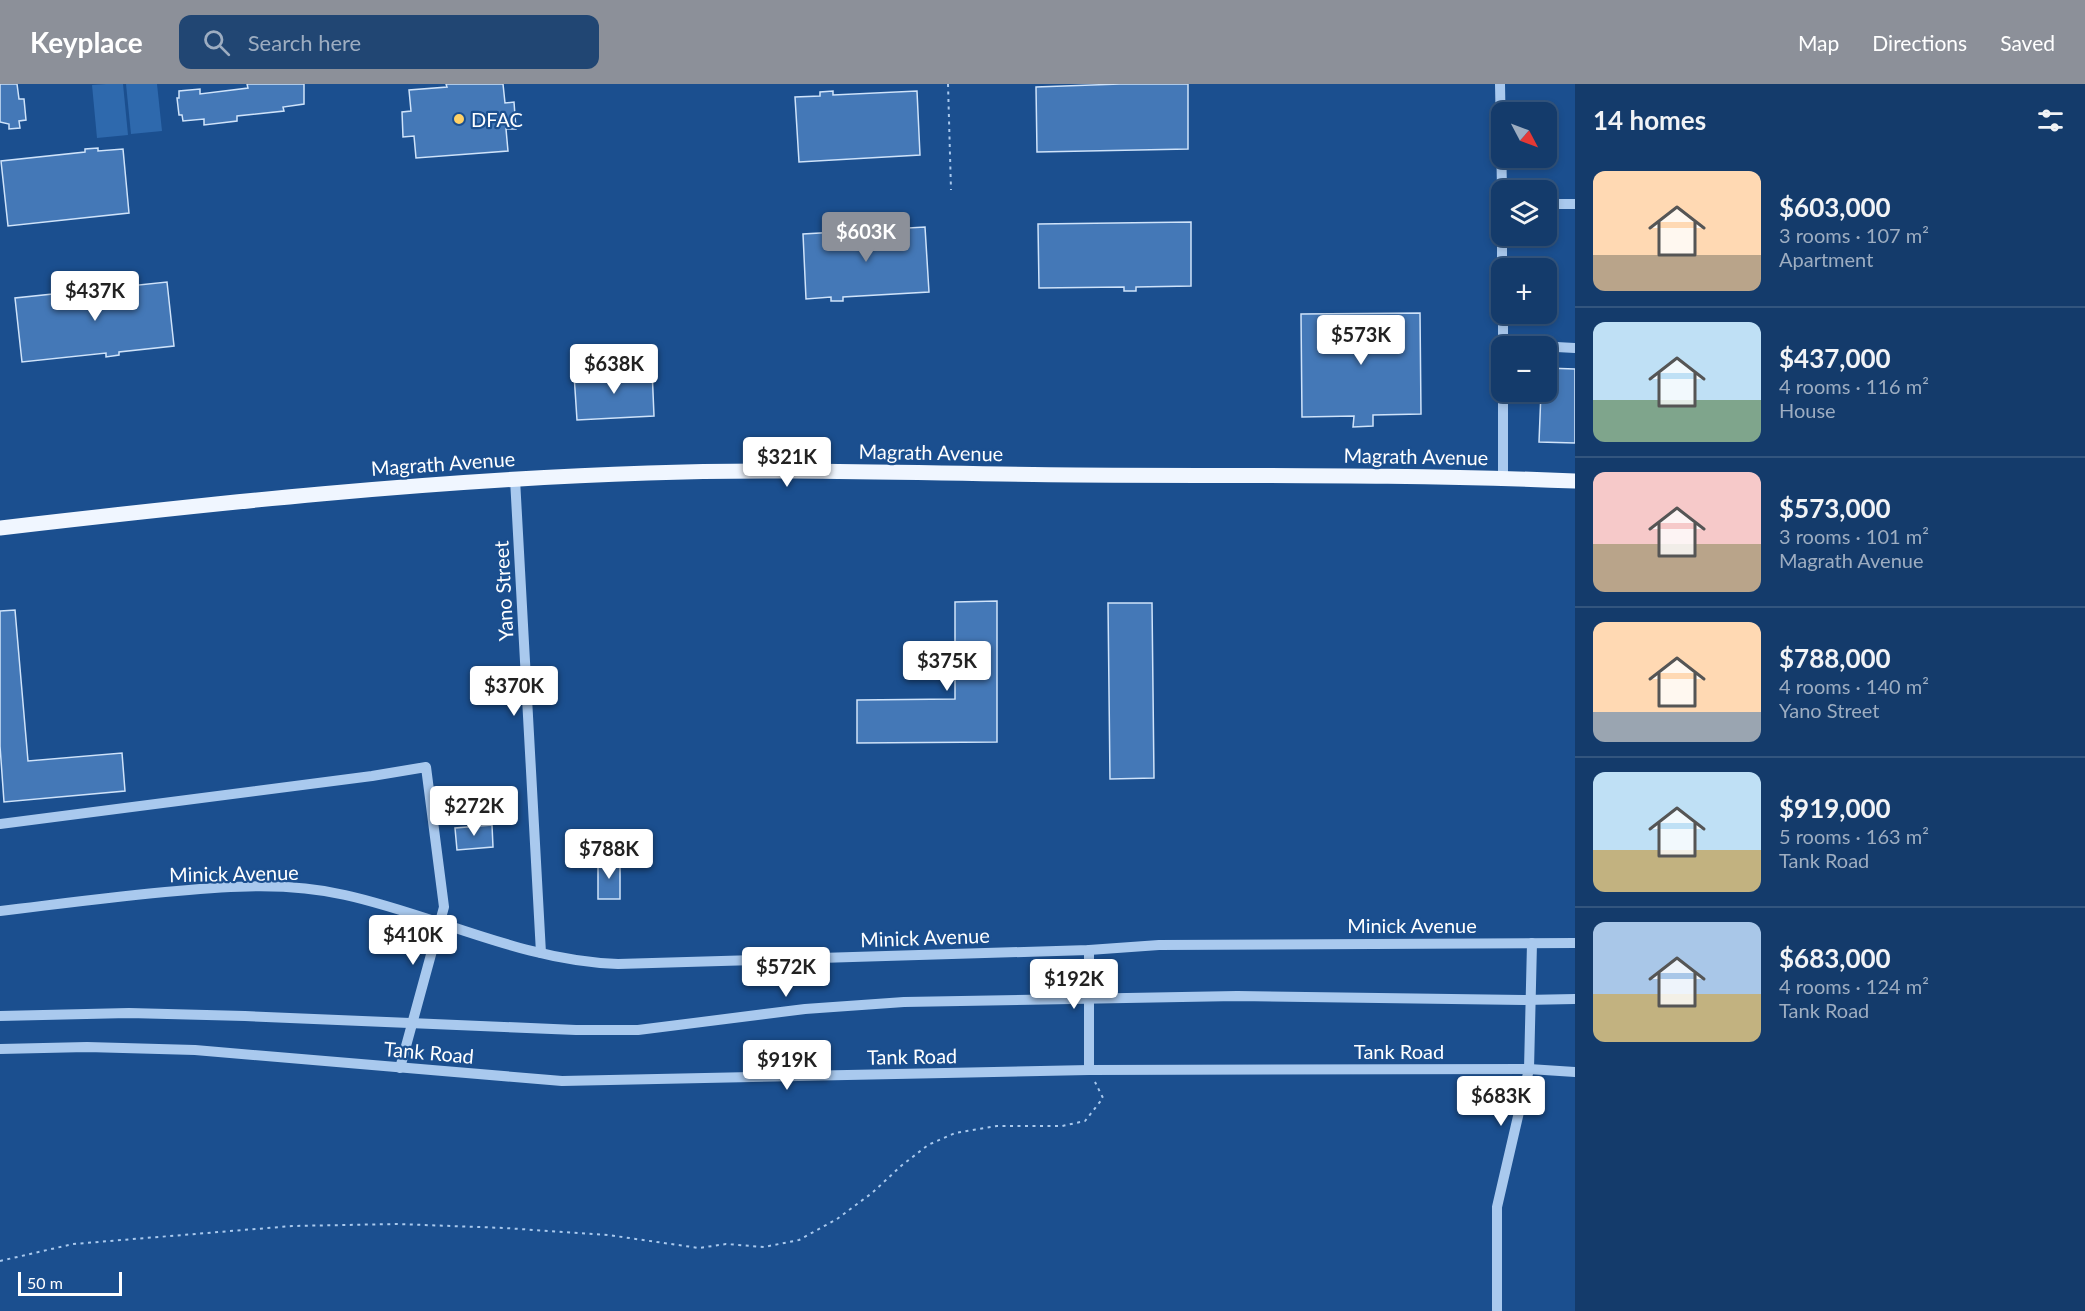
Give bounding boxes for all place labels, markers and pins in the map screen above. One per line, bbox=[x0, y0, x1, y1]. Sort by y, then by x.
place label: DFAC bbox=[471, 107, 523, 131]
marker: DFAC bbox=[452, 112, 466, 126]
pin: $603K bbox=[824, 212, 908, 263]
pin: $437K bbox=[53, 271, 137, 322]
pin: $573K bbox=[1319, 315, 1403, 366]
pin: $638K bbox=[572, 344, 656, 395]
pin: $321K bbox=[745, 437, 829, 488]
pin: $375K bbox=[905, 641, 989, 692]
pin: $370K bbox=[472, 666, 556, 717]
pin: $272K bbox=[432, 786, 516, 837]
pin: $788K bbox=[567, 829, 651, 880]
pin: $410K bbox=[371, 915, 455, 966]
pin: $572K bbox=[744, 947, 828, 998]
pin: $192K bbox=[1032, 959, 1116, 1010]
pin: $919K bbox=[745, 1040, 829, 1091]
pin: $683K bbox=[1459, 1076, 1543, 1127]

